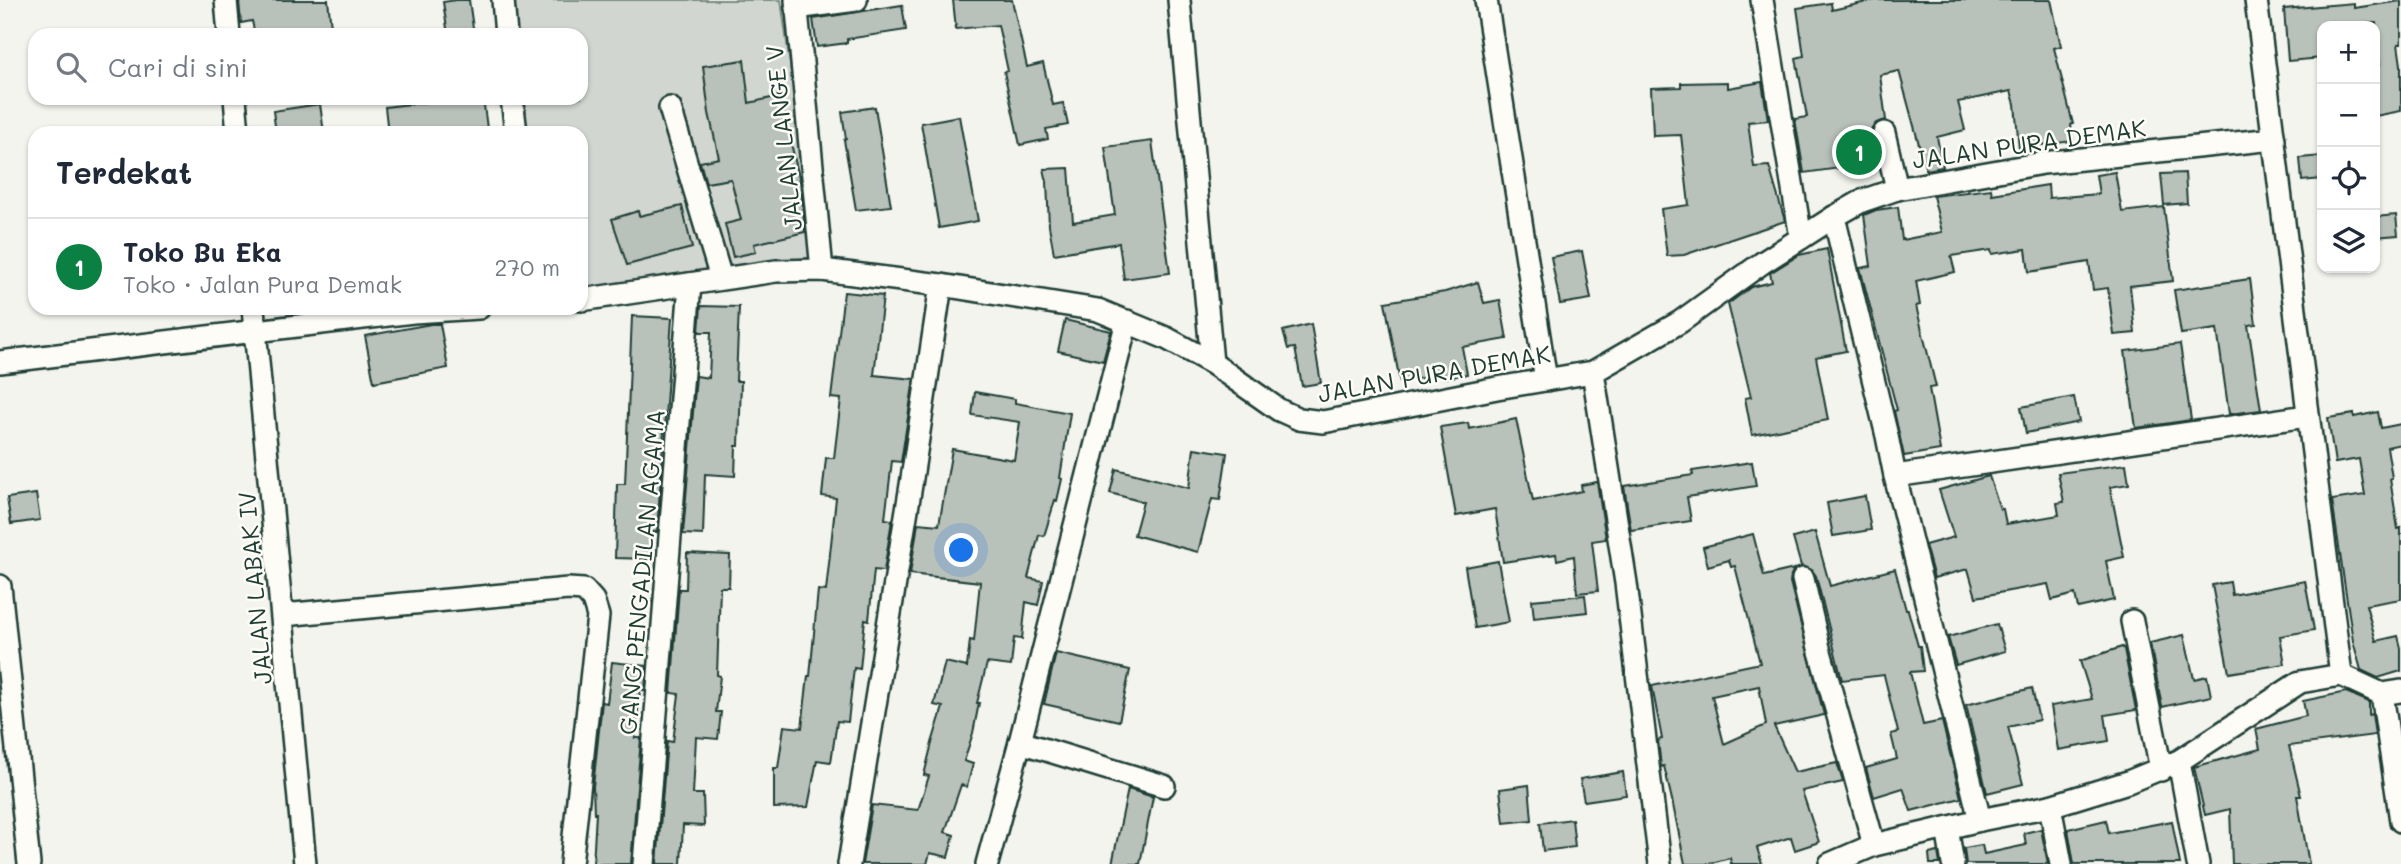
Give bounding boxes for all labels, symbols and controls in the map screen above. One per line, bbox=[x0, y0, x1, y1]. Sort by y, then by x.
map controls bbox=[2317, 21, 2380, 273]
button: + bbox=[2317, 21, 2380, 84]
search box bbox=[28, 28, 588, 105]
street label: JALAN LANGE V bbox=[758, 44, 808, 232]
icon: search bbox=[52, 48, 90, 86]
text: Cari di sini bbox=[108, 50, 248, 84]
button: − bbox=[2317, 84, 2380, 147]
street label: JALAN PURA DEMAK bbox=[1910, 111, 2148, 175]
pin: 1 bbox=[1836, 126, 1882, 178]
button: locate bbox=[2317, 147, 2380, 210]
text: Terdekat bbox=[56, 152, 192, 192]
button: layers bbox=[2317, 210, 2380, 273]
text: Toko Bu Eka bbox=[123, 235, 282, 269]
text: 1 bbox=[74, 252, 84, 282]
text: 270 m bbox=[495, 252, 560, 282]
text: Toko · Jalan Pura Demak bbox=[123, 269, 402, 299]
street label: JALAN PURA DEMAK bbox=[1315, 337, 1553, 409]
street label: GANG PENGADILAN AGAMA bbox=[611, 408, 671, 736]
street label: JALAN LABAK IV bbox=[230, 490, 278, 686]
your location bbox=[944, 533, 978, 567]

